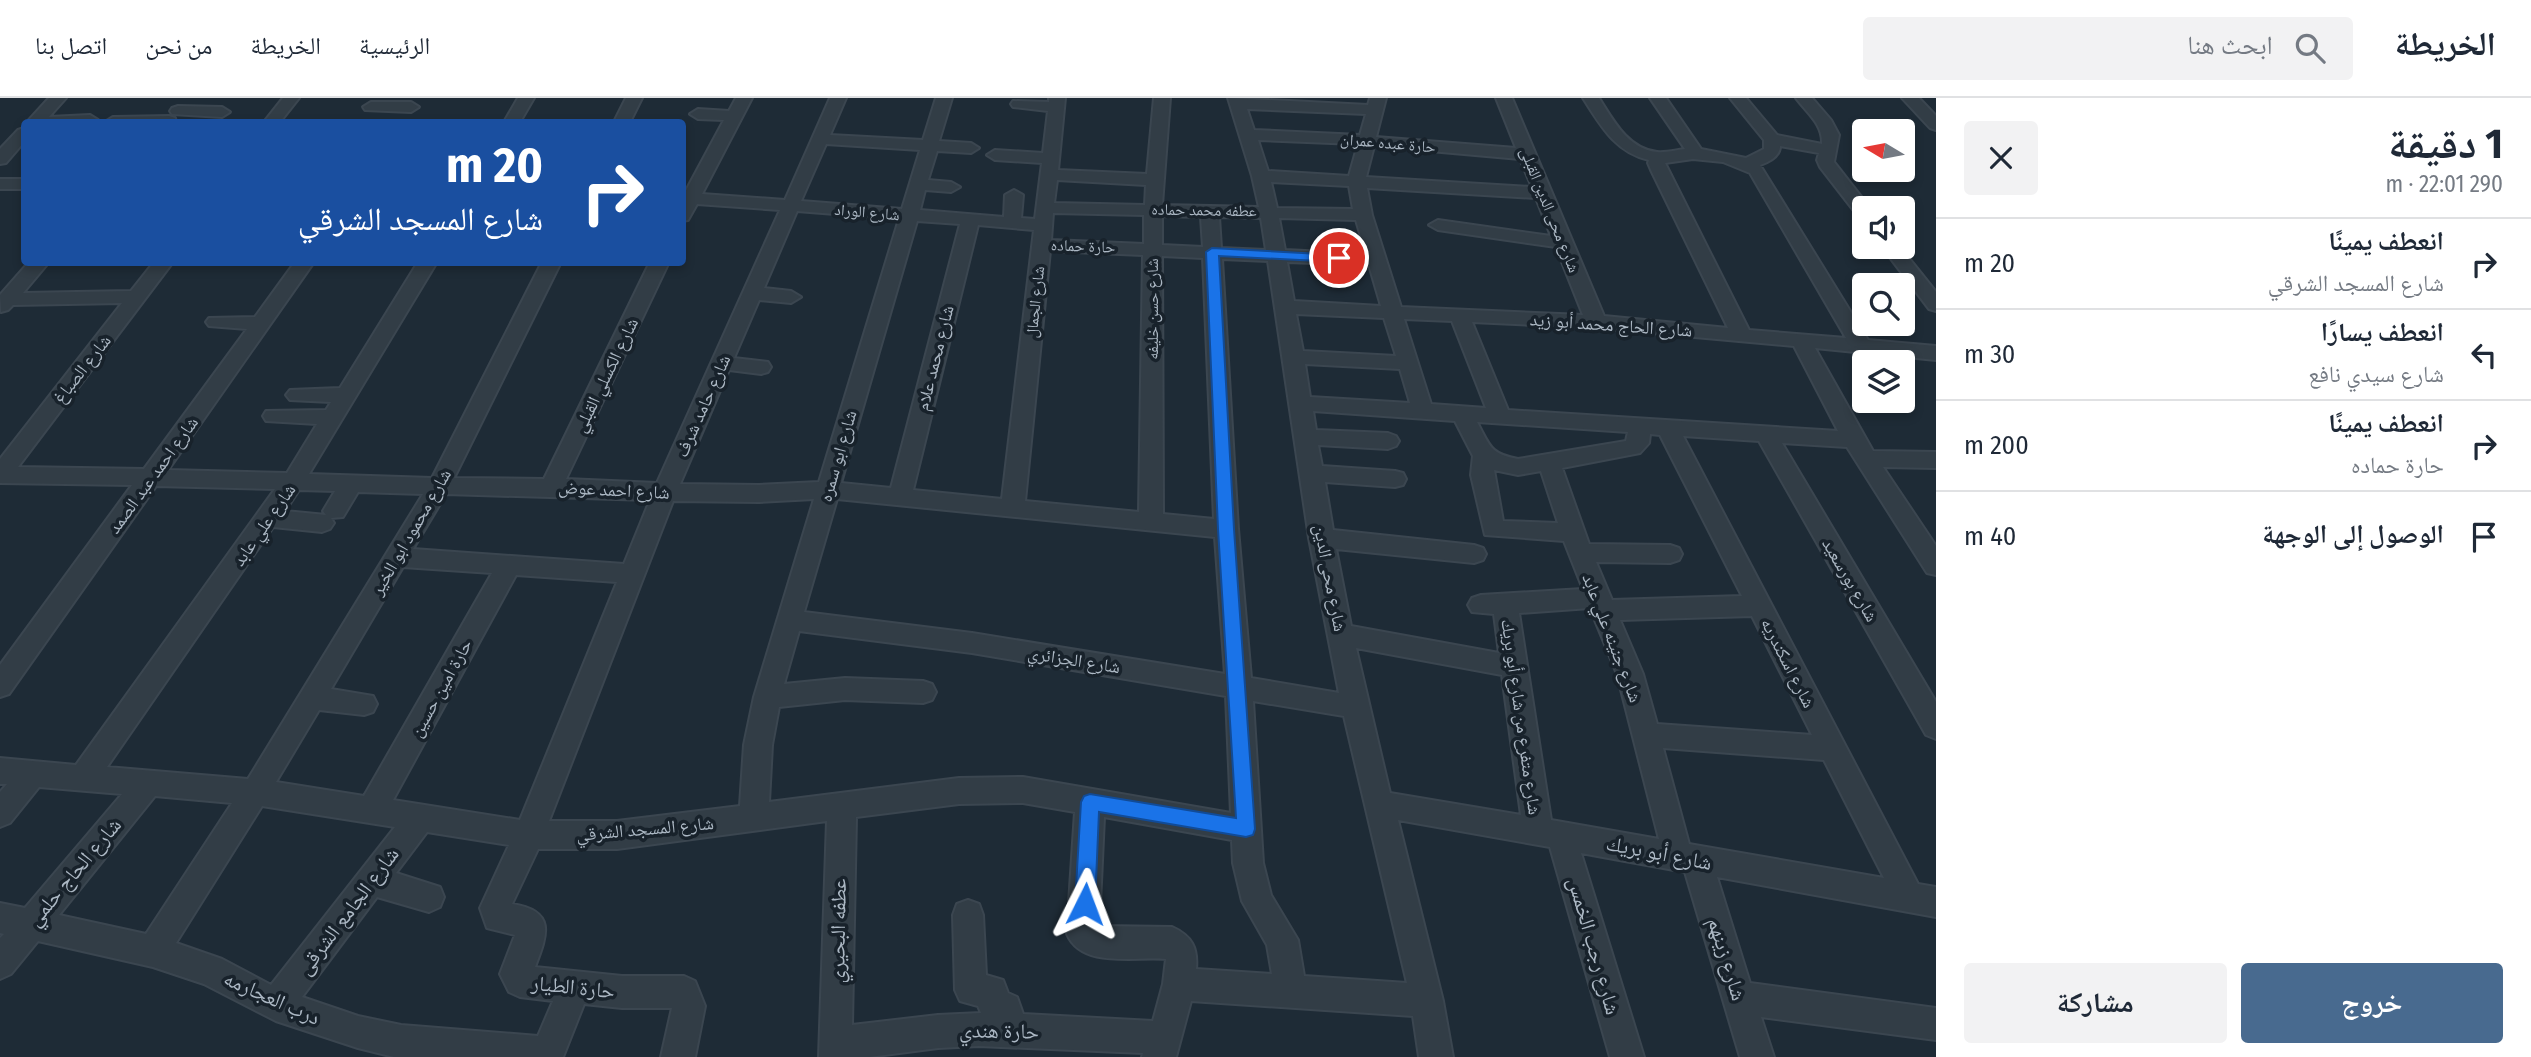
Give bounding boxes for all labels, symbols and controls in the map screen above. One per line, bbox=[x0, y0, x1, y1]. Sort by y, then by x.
search box bbox=[1863, 17, 2353, 80]
text: الخريطة bbox=[2395, 24, 2496, 64]
icon: search bbox=[2291, 29, 2329, 67]
text: ابحث هنا bbox=[2187, 30, 2273, 61]
text: اتصل بنا bbox=[35, 32, 107, 60]
text: من نحن bbox=[145, 32, 212, 60]
text: الخريطة bbox=[250, 32, 321, 60]
text: الرئيسية bbox=[359, 32, 430, 60]
north arrow bbox=[1852, 119, 1914, 182]
map controls bbox=[1852, 119, 1915, 413]
text: 1 دقيقة bbox=[2388, 119, 2503, 169]
button: close bbox=[1964, 121, 2038, 195]
street label: حارة عبده عمران bbox=[1339, 129, 1436, 158]
text: 20 m bbox=[446, 136, 543, 195]
street label: شارع محى الدين القبلى bbox=[1515, 145, 1584, 276]
icon: right bbox=[567, 147, 658, 238]
text: 290 m · 22:01 bbox=[2386, 170, 2503, 198]
button: sound bbox=[1852, 196, 1915, 259]
text: شارع المسجد الشرقي bbox=[298, 200, 543, 238]
street label: شارع الوراد bbox=[833, 200, 900, 225]
street label: عطفه محمد حماده bbox=[1151, 200, 1257, 220]
text: انعطف يمينًا bbox=[2328, 226, 2444, 257]
pin bbox=[1309, 228, 1369, 288]
street label: حارة حماده bbox=[1050, 235, 1116, 257]
icon: arrive bbox=[1320, 239, 1358, 277]
icon: right bbox=[2465, 245, 2503, 283]
text: 20 m bbox=[1964, 248, 2015, 279]
street label: شارع حسن خليفه bbox=[1143, 258, 1163, 360]
street label: شارع الجمال bbox=[1022, 265, 1049, 339]
text: شارع المسجد الشرقي bbox=[2268, 269, 2444, 297]
button: search bbox=[1852, 273, 1915, 336]
street label: شارع محمد علام bbox=[911, 303, 960, 413]
street label: شارع الحاج محمد أبو زيد bbox=[1529, 308, 1693, 343]
street label: شارع الكسلي القبلي bbox=[569, 314, 646, 437]
text: انعطف يسارًا bbox=[2321, 317, 2444, 348]
street label: شارع الصباغ bbox=[48, 330, 116, 408]
icon: left bbox=[2465, 336, 2503, 374]
text: 30 m bbox=[1964, 339, 2015, 370]
button: layers bbox=[1852, 350, 1915, 413]
street label: شارع حامد شرف bbox=[671, 351, 735, 461]
text: شارع سيدي نافع bbox=[2308, 360, 2444, 388]
street label: شارع ابو سمره bbox=[814, 408, 862, 504]
text: انعطف يمينًا bbox=[2328, 408, 2444, 439]
street label: شارع احمد عبد الصمد bbox=[103, 412, 203, 538]
icon: right bbox=[2465, 427, 2503, 465]
text: 200 m bbox=[1964, 430, 2029, 461]
text: حارة حماده bbox=[2351, 451, 2444, 479]
street label: شارع محمود ابو الخير bbox=[365, 465, 456, 600]
street label: شارع احمد عوض bbox=[558, 476, 670, 504]
street label: شارع علي عابد bbox=[228, 480, 303, 573]
icon: arrive bbox=[2465, 518, 2503, 556]
text: الوصول إلى الوجهة bbox=[2262, 519, 2444, 550]
text: 40 m bbox=[1964, 521, 2016, 552]
street label: شارع محى الدين bbox=[1309, 523, 1351, 633]
street label: شارع بورسعيد bbox=[1817, 534, 1883, 626]
street label: شارع جنينه علي عابد bbox=[1574, 570, 1647, 707]
street label: شارع اسكندريه bbox=[1756, 614, 1820, 712]
street label: شارع متفرع من شارع أبو بريك bbox=[1496, 618, 1546, 816]
street label: حارة امين حسين bbox=[405, 635, 477, 741]
street label: شارع الجزائري bbox=[1026, 642, 1122, 682]
street label: شارع المسجد الشرقي bbox=[575, 812, 715, 850]
street label: شارع الحاج حلمي bbox=[21, 813, 129, 934]
street label: شارع أبو بريك bbox=[1604, 830, 1714, 876]
street label: شارع الجامع الشرقى bbox=[292, 842, 404, 980]
position arrow bbox=[1048, 867, 1122, 941]
street label: شارع رجب الخمس bbox=[1562, 874, 1626, 1018]
street label: عطفه البحيري bbox=[824, 878, 855, 984]
street label: شارع زينهم bbox=[1701, 914, 1752, 1004]
button: مشاركة bbox=[1964, 963, 2227, 1043]
button: خروج bbox=[2241, 963, 2503, 1043]
street label: درب العجارمه bbox=[220, 965, 324, 1031]
street label: حارة الطيار bbox=[529, 970, 616, 1004]
street label: حارة هندي bbox=[959, 1017, 1039, 1048]

